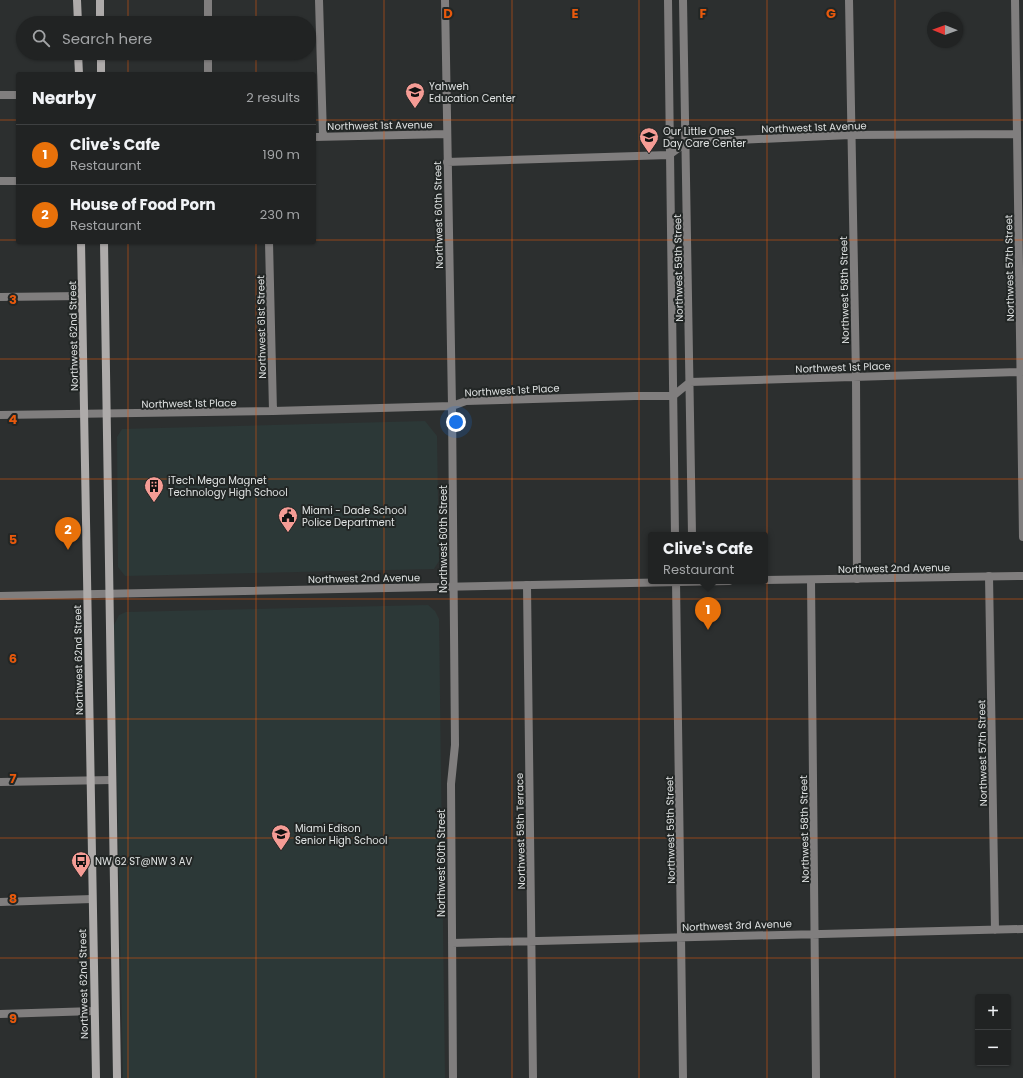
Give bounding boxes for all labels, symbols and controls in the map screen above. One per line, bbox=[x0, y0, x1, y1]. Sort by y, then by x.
text: D bbox=[443, 4, 453, 23]
text: E bbox=[571, 4, 579, 23]
text: F bbox=[699, 4, 707, 23]
text: G bbox=[826, 4, 836, 23]
north arrow bbox=[927, 12, 963, 48]
search box bbox=[16, 16, 316, 60]
icon: search bbox=[30, 27, 52, 49]
text: Search here bbox=[62, 28, 152, 49]
place label: Yahweh Education Center bbox=[429, 79, 516, 106]
school or university icon: Yahweh Education Center bbox=[404, 81, 426, 109]
text: Nearby bbox=[32, 86, 96, 110]
text: 2 results bbox=[246, 88, 300, 107]
street label: Northwest 1st Avenue bbox=[327, 117, 433, 134]
street label: Northwest 1st Avenue bbox=[761, 118, 867, 137]
place label: Our Little Ones Day Care Center bbox=[663, 124, 746, 151]
school or university icon: Our Little Ones Day Care Center bbox=[638, 126, 660, 154]
text: Clive's Cafe bbox=[70, 134, 160, 155]
text: 1 bbox=[43, 145, 47, 164]
text: 190 m bbox=[263, 145, 300, 164]
text: Restaurant bbox=[70, 156, 141, 175]
street label: Northwest 60th Street bbox=[430, 161, 447, 269]
text: House of Food Porn bbox=[70, 194, 216, 215]
text: 2 bbox=[41, 205, 49, 224]
text: 230 m bbox=[260, 205, 300, 224]
street label: Northwest 59th Street bbox=[670, 214, 687, 322]
street label: Northwest 57th Street bbox=[1001, 214, 1018, 322]
text: Restaurant bbox=[70, 216, 141, 235]
street label: Northwest 58th Street bbox=[836, 236, 853, 344]
street label: Northwest 61st Street bbox=[253, 275, 270, 379]
street label: Northwest 62nd Street bbox=[65, 280, 82, 391]
text: 3 bbox=[9, 290, 17, 309]
street label: Northwest 1st Place bbox=[795, 358, 891, 377]
street label: Northwest 1st Place bbox=[464, 381, 560, 400]
street label: Northwest 1st Place bbox=[141, 395, 237, 412]
text: 4 bbox=[9, 410, 18, 429]
your location bbox=[446, 412, 466, 432]
place label: iTech Mega Magnet Technology High School bbox=[168, 473, 288, 500]
building icon: iTech Mega Magnet Technology High School bbox=[143, 475, 165, 503]
street label: Northwest 60th Street bbox=[436, 485, 451, 593]
place label: Miami - Dade School Police Department bbox=[302, 503, 407, 530]
public building icon: Miami - Dade School Police Department bbox=[277, 505, 299, 533]
pin: 2 bbox=[55, 517, 81, 550]
text: 5 bbox=[9, 530, 17, 549]
popup bbox=[648, 532, 768, 584]
text: Clive's Cafe bbox=[663, 538, 753, 559]
text: Restaurant bbox=[663, 560, 734, 579]
street label: Northwest 2nd Avenue bbox=[838, 560, 950, 577]
street label: Northwest 2nd Avenue bbox=[308, 570, 420, 587]
pin: 1 bbox=[695, 597, 721, 630]
street label: Northwest 62nd Street bbox=[70, 604, 87, 715]
text: 6 bbox=[9, 649, 17, 668]
street label: Northwest 57th Street bbox=[974, 699, 991, 807]
text: 7 bbox=[10, 769, 17, 788]
street label: Northwest 59th Terrace bbox=[512, 773, 529, 889]
street label: Northwest 58th Street bbox=[796, 775, 813, 883]
street label: Northwest 59th Street bbox=[662, 776, 679, 884]
street label: Northwest 60th Street bbox=[434, 809, 449, 917]
place label: Miami Edison Senior High School bbox=[295, 821, 388, 848]
school or university icon: Miami Edison Senior High School bbox=[270, 823, 292, 851]
bus stop icon: NW 62 ST@NW 3 AV bbox=[70, 850, 92, 878]
place label: NW 62 ST@NW 3 AV bbox=[95, 854, 192, 869]
text: 8 bbox=[9, 889, 17, 908]
street label: Northwest 3rd Avenue bbox=[682, 916, 792, 935]
street label: Northwest 62nd Street bbox=[75, 928, 92, 1039]
map controls bbox=[975, 994, 1011, 1066]
button: + bbox=[975, 994, 1011, 1030]
text: 9 bbox=[9, 1009, 17, 1028]
button: − bbox=[975, 1030, 1011, 1066]

